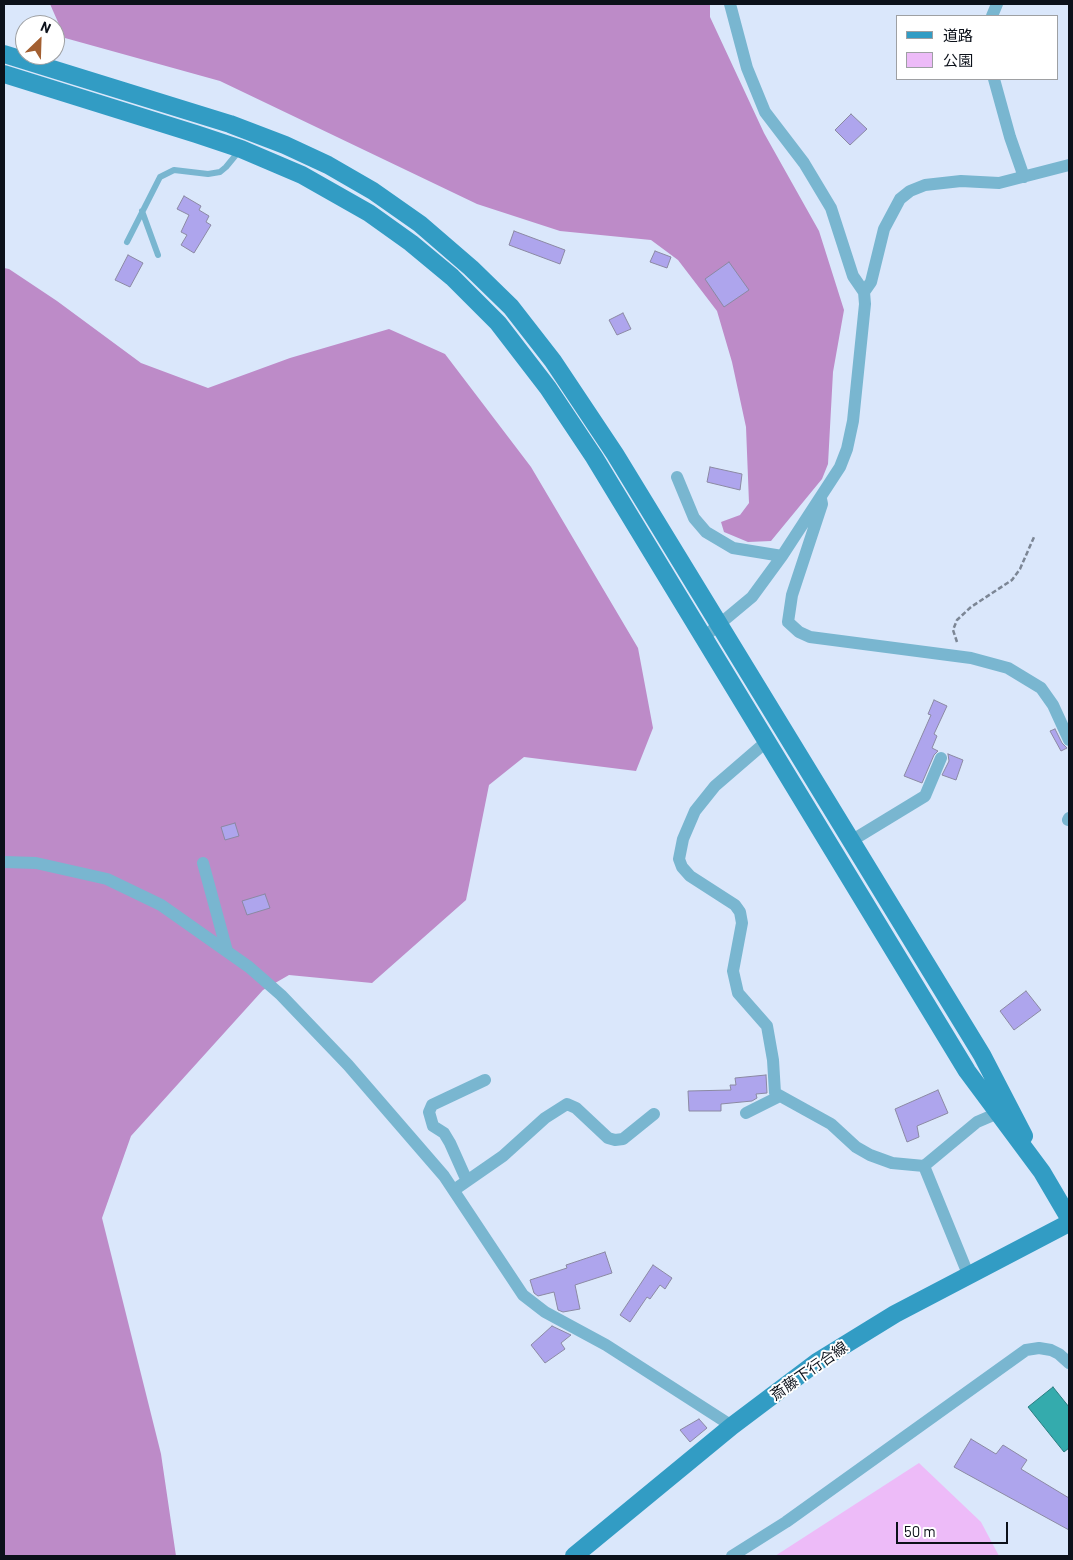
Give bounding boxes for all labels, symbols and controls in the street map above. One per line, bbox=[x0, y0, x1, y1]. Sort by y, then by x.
north arrow bbox=[15, 15, 65, 65]
legend bbox=[896, 15, 1058, 80]
text: N bbox=[38, 17, 54, 36]
text: 道路 bbox=[943, 26, 973, 44]
text: 公園 bbox=[943, 51, 973, 69]
street label: 斎藤下行合線 bbox=[767, 1338, 851, 1404]
scale bar bbox=[898, 1512, 1010, 1544]
text: 50 m bbox=[904, 1522, 936, 1540]

